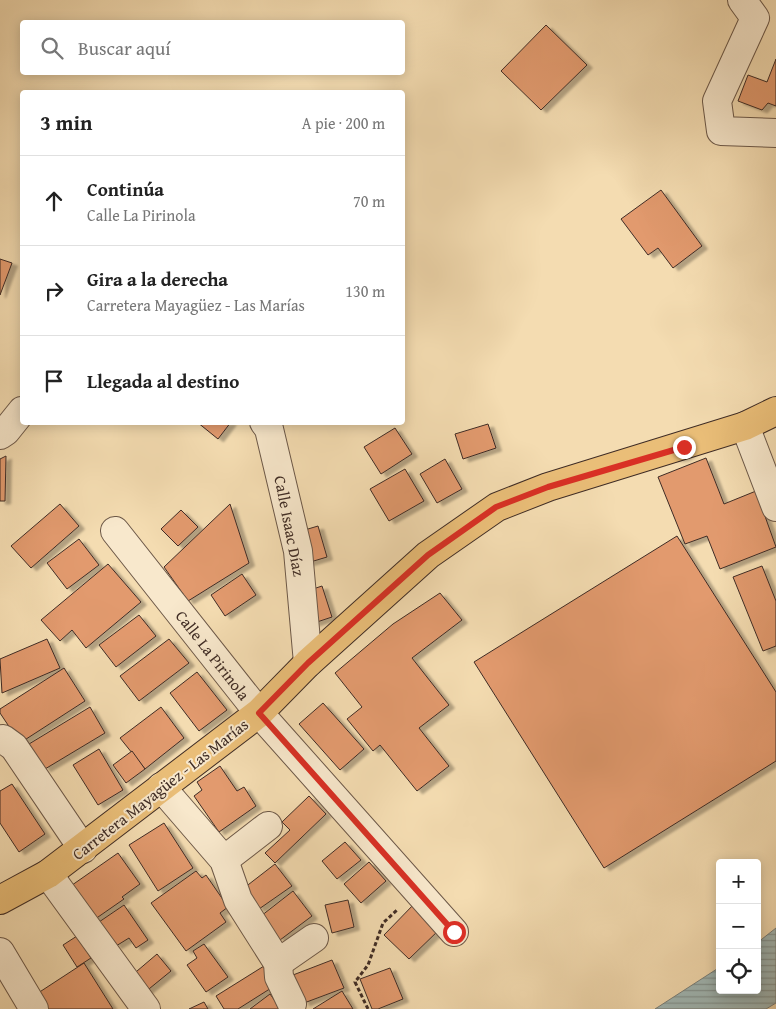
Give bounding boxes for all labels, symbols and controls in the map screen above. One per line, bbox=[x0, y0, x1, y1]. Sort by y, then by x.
search box bbox=[20, 20, 405, 75]
icon: search bbox=[38, 34, 66, 62]
text: Buscar aquí bbox=[78, 34, 171, 62]
text: 3 min bbox=[40, 107, 92, 138]
text: A pie · 200 m bbox=[302, 111, 385, 135]
text: Continúa bbox=[87, 175, 164, 203]
icon: ahead bbox=[40, 187, 68, 215]
text: 70 m bbox=[353, 189, 385, 213]
text: Calle La Pirinola bbox=[87, 203, 196, 227]
text: Gira a la derecha bbox=[87, 265, 228, 293]
icon: right bbox=[40, 277, 68, 305]
text: 130 m bbox=[345, 279, 385, 303]
text: Carretera Mayagüez - Las Marías bbox=[87, 293, 305, 317]
icon: arrive bbox=[40, 367, 68, 395]
text: Llegada al destino bbox=[87, 367, 239, 395]
route end bbox=[673, 436, 696, 459]
street label: Calle Isaac Díaz bbox=[268, 474, 312, 578]
street label: Calle La Pirinola bbox=[170, 605, 256, 705]
street label: Carretera Mayagüez - Las Marías bbox=[67, 712, 253, 866]
map controls bbox=[716, 859, 761, 994]
button: + bbox=[716, 859, 761, 904]
button: − bbox=[716, 904, 761, 949]
route start bbox=[443, 921, 466, 944]
button: locate bbox=[716, 949, 761, 994]

